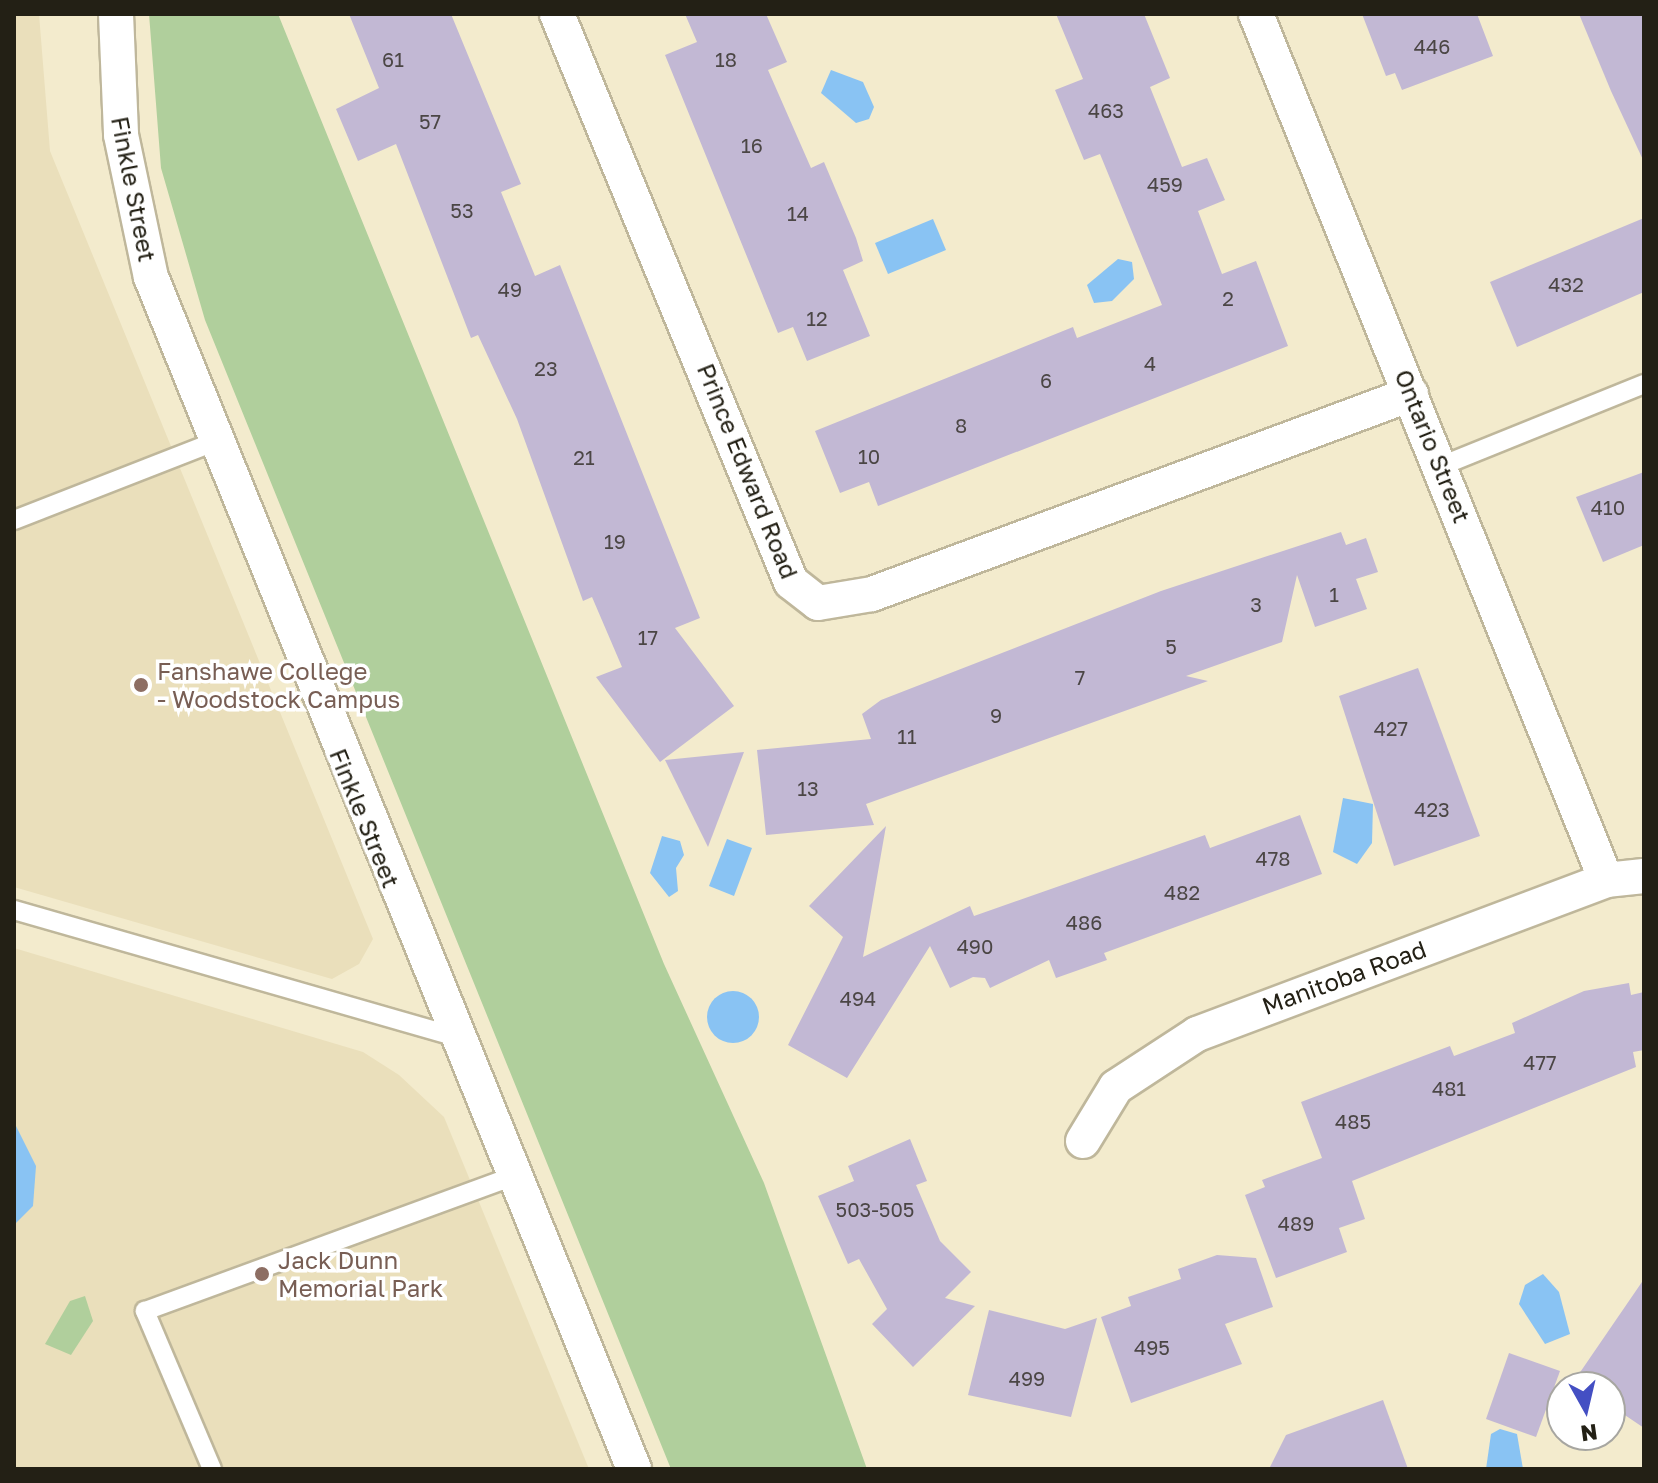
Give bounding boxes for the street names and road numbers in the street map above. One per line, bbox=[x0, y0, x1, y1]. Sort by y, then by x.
street label: Finkle Street bbox=[106, 114, 162, 264]
street label: Prince Edward Road bbox=[692, 359, 804, 583]
street label: Ontario Street bbox=[1389, 365, 1477, 527]
street label: Finkle Street bbox=[324, 744, 406, 892]
street label: Manitoba Road bbox=[1258, 934, 1430, 1020]

